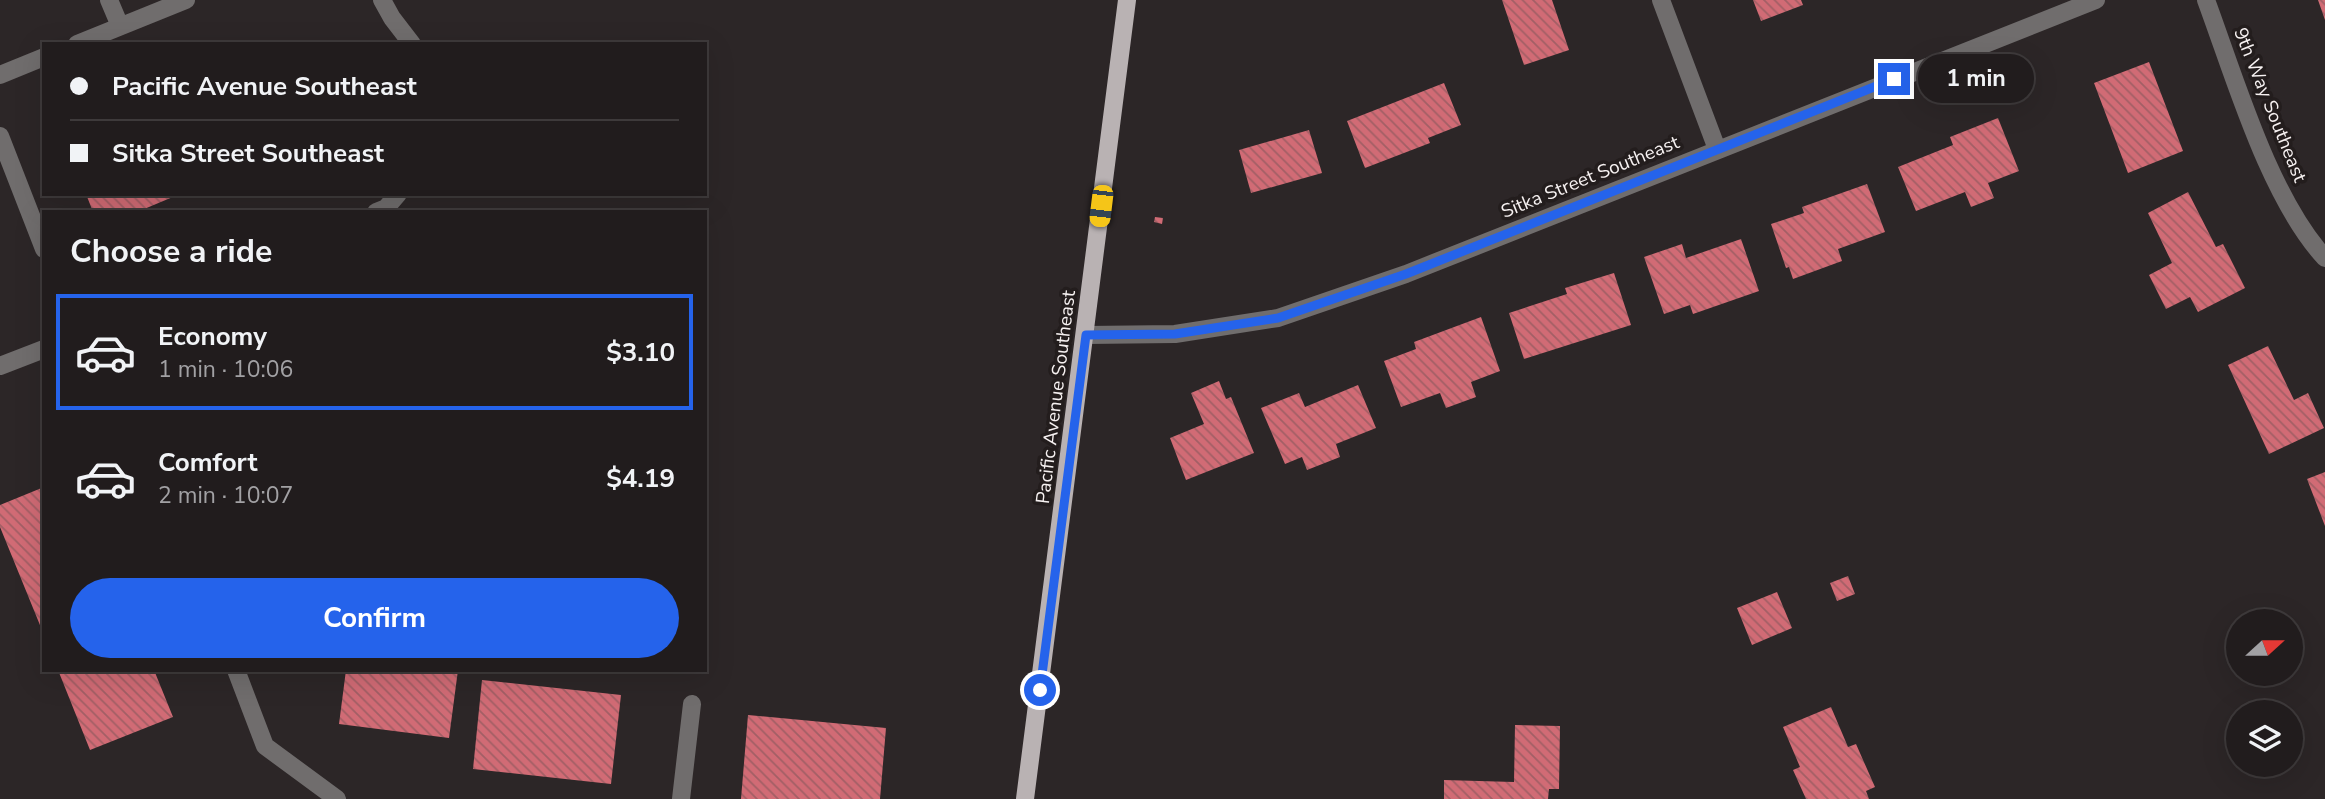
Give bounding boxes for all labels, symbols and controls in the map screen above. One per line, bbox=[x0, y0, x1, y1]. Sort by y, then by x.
street label: 9th Way Southeast bbox=[2227, 24, 2313, 186]
callout: 1 min bbox=[1918, 55, 2034, 104]
route end bbox=[1878, 63, 1910, 95]
text: 1 min bbox=[1946, 63, 2006, 94]
text: Pacific Avenue Southeast bbox=[112, 69, 417, 104]
street label: Sitka Street Southeast bbox=[1497, 129, 1683, 225]
text: Sitka Street Southeast bbox=[112, 136, 384, 171]
car bbox=[1089, 184, 1114, 228]
text: Choose a ride bbox=[70, 230, 272, 273]
street label: Pacific Avenue Southeast bbox=[1030, 288, 1082, 505]
text: Economy bbox=[158, 319, 267, 354]
icon: car bbox=[74, 321, 137, 384]
text: $3.10 bbox=[606, 335, 675, 370]
text: 1 min · 10:06 bbox=[158, 354, 293, 385]
text: Comfort bbox=[158, 445, 258, 480]
icon: car bbox=[74, 447, 137, 510]
text: $4.19 bbox=[606, 461, 675, 496]
text: 2 min · 10:07 bbox=[158, 480, 293, 511]
button: Confirm bbox=[70, 578, 679, 658]
north arrow bbox=[2226, 609, 2303, 686]
map controls bbox=[2226, 609, 2303, 777]
route start bbox=[1024, 674, 1056, 706]
button: layers bbox=[2226, 700, 2303, 777]

